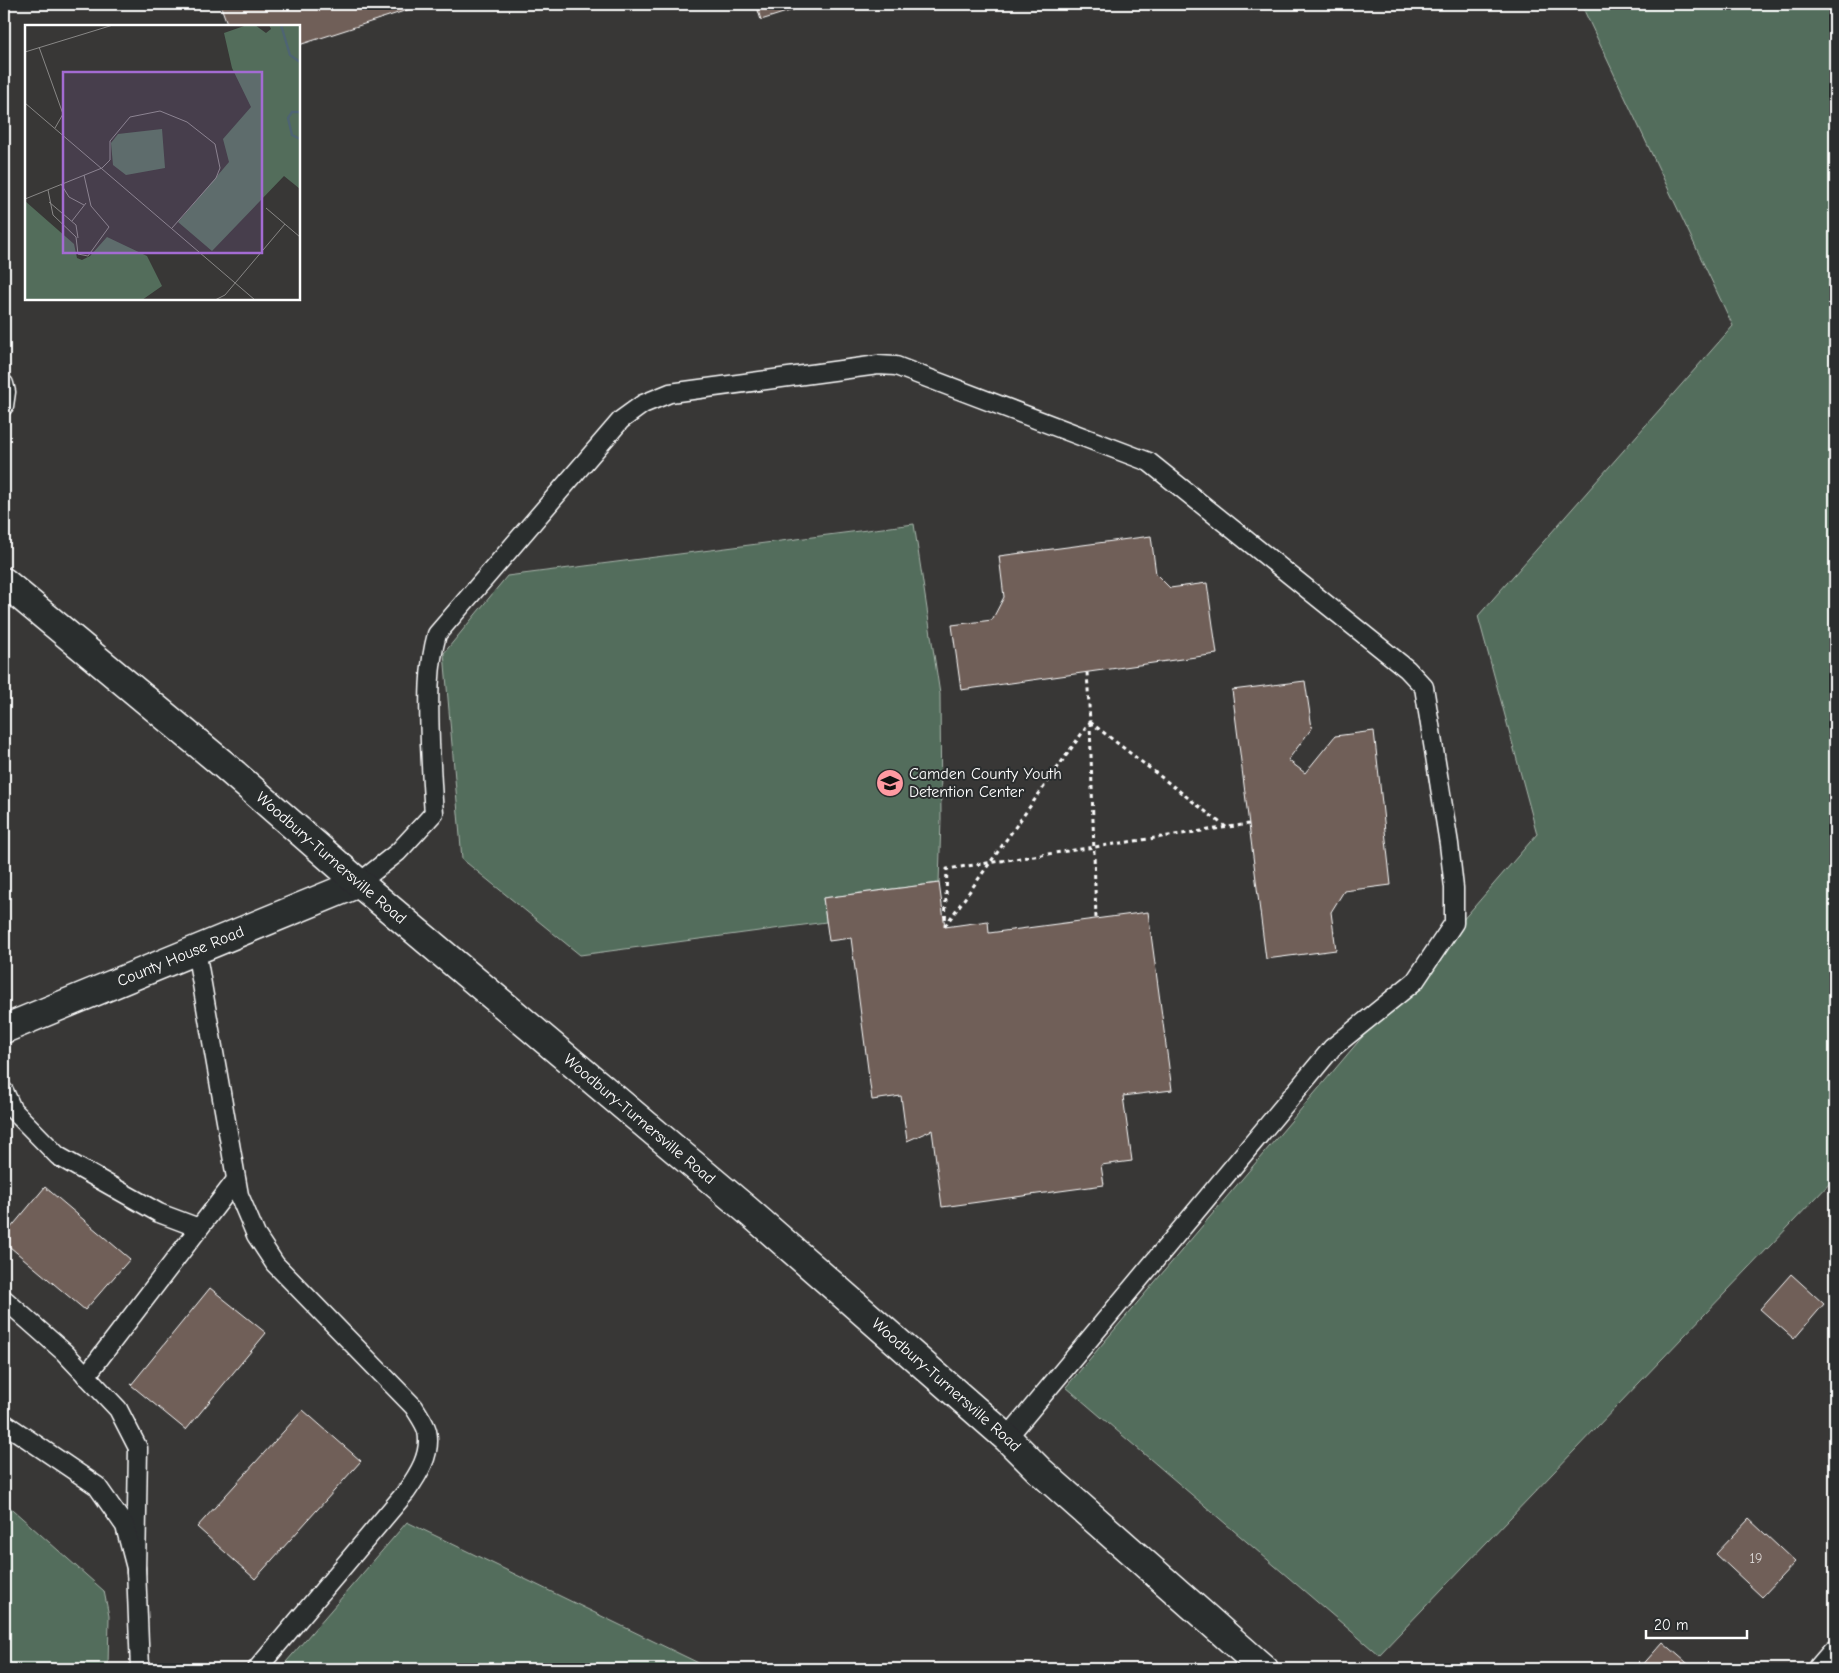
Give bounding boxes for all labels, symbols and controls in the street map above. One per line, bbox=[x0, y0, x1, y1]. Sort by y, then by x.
inset map bbox=[25, 25, 300, 300]
place label: Camden County Youth Detention Center bbox=[909, 765, 1062, 801]
school or university icon: Camden County Youth Detention Center bbox=[875, 768, 905, 798]
street label: Woodbury-Turnersville Road bbox=[252, 788, 410, 928]
street label: County House Road bbox=[115, 922, 247, 990]
street label: Woodbury-Turnersville Road bbox=[560, 1050, 719, 1188]
street label: Woodbury-Turnersville Road bbox=[868, 1315, 1024, 1455]
house number: 19 bbox=[1750, 1550, 1762, 1567]
scale bar bbox=[1646, 1608, 1748, 1640]
text: 20 m bbox=[1654, 1616, 1688, 1634]

